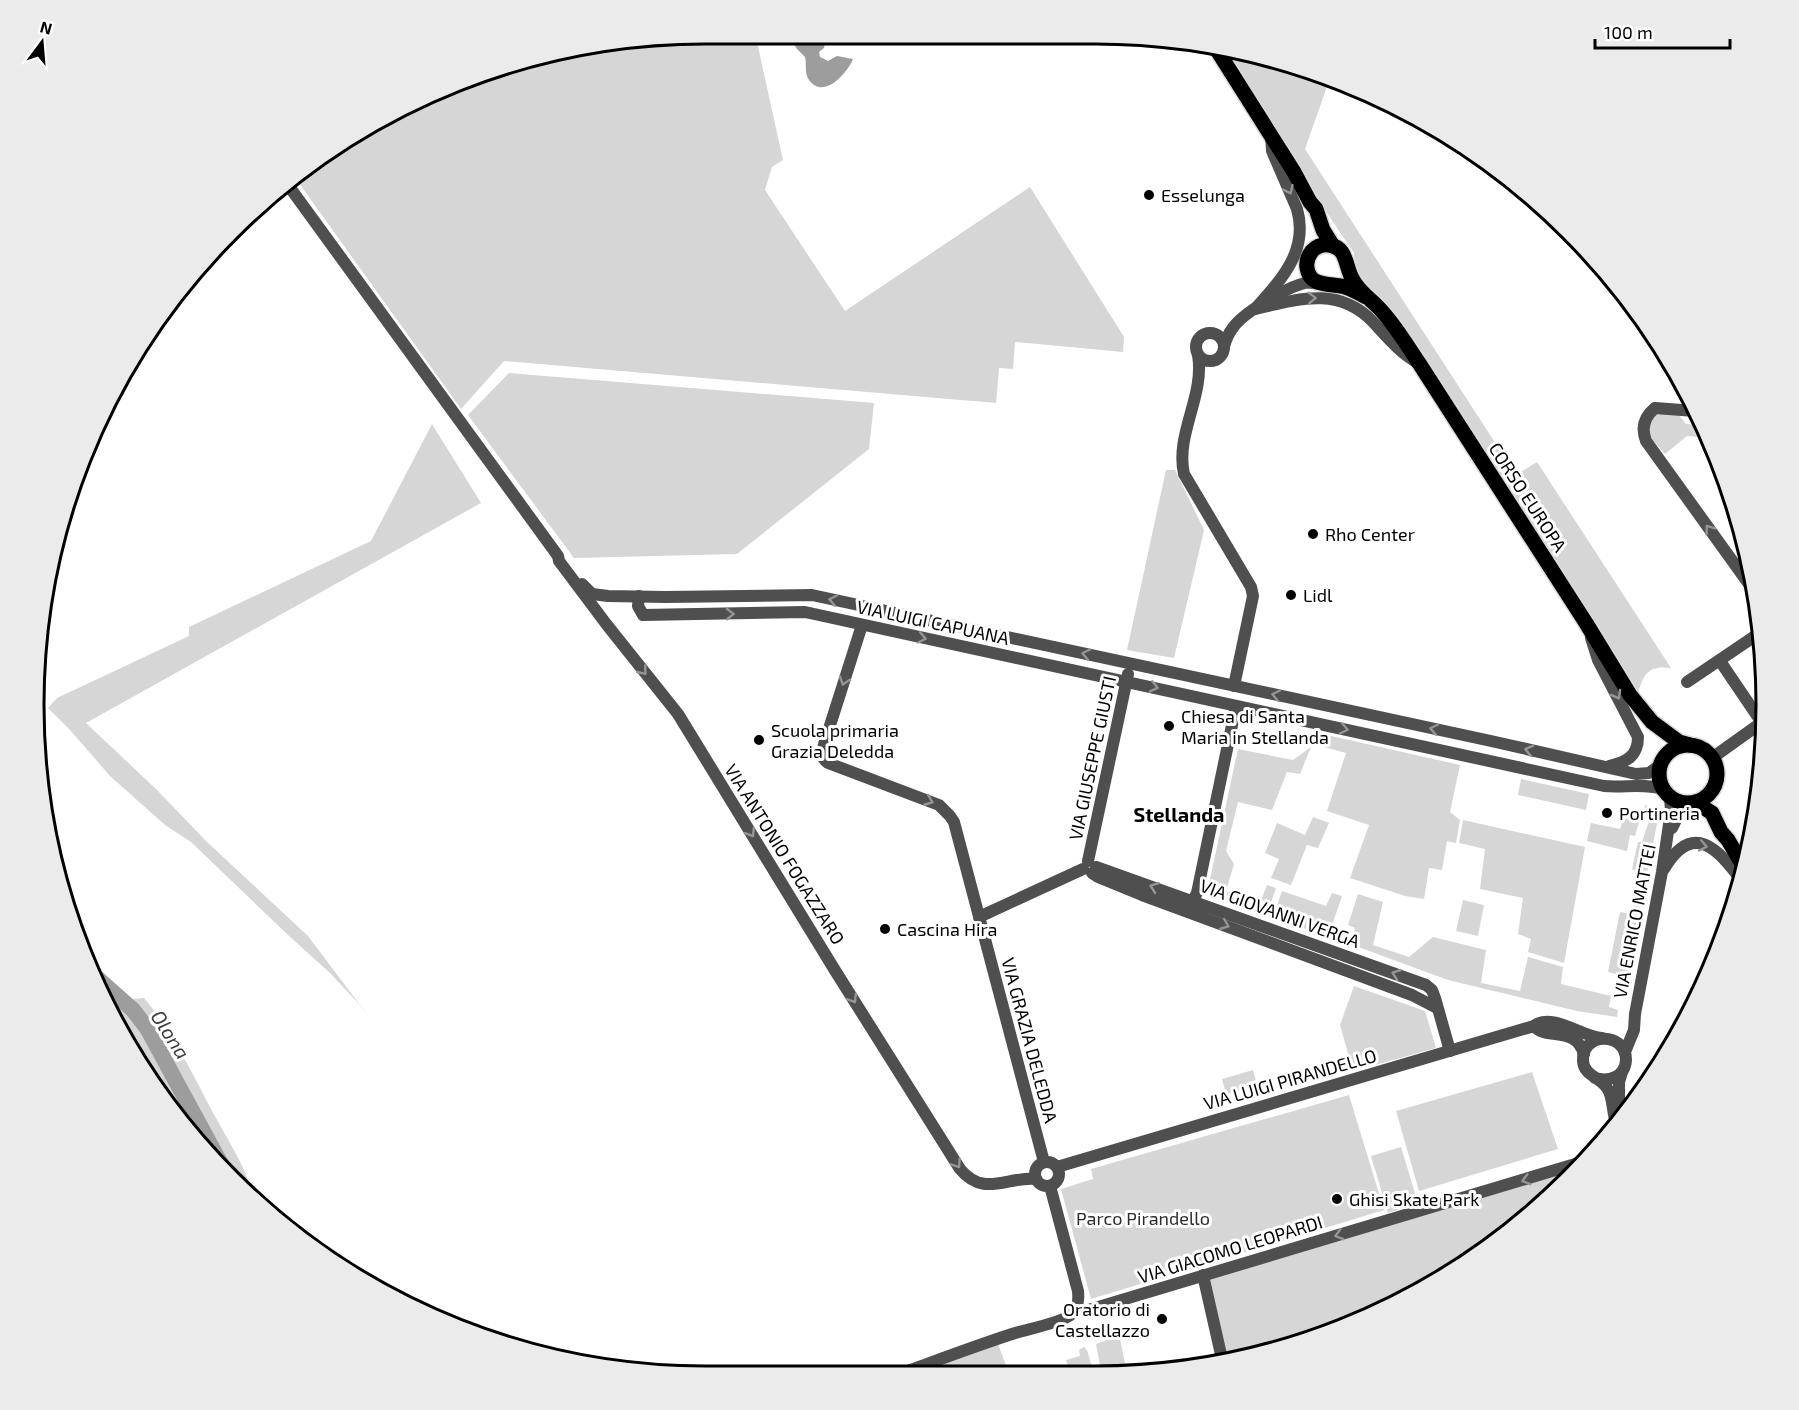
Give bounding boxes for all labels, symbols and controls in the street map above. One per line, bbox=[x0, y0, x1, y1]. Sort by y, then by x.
north arrow bbox=[12, 12, 72, 72]
scale bar bbox=[1595, 12, 1730, 50]
text: N bbox=[38, 16, 54, 38]
text: 100 m bbox=[1604, 21, 1653, 43]
one-way arrow bbox=[1281, 183, 1293, 194]
place label: Esselunga bbox=[1161, 184, 1245, 206]
marker: Esselunga bbox=[1142, 188, 1156, 202]
one-way arrow bbox=[1308, 292, 1317, 305]
street label: CORSO EUROPA bbox=[1485, 438, 1572, 556]
place label: Rho Center bbox=[1325, 523, 1415, 545]
one-way arrow bbox=[1705, 524, 1716, 535]
marker: Rho Center bbox=[1306, 527, 1320, 541]
place label: Lidl bbox=[1303, 584, 1333, 606]
marker: Lidl bbox=[1284, 588, 1298, 602]
one-way arrow bbox=[829, 594, 839, 607]
street label: VIA LUIGI CAPUANA bbox=[855, 595, 1012, 649]
one-way arrow bbox=[725, 607, 734, 620]
one-way arrow bbox=[917, 631, 927, 644]
one-way arrow bbox=[1081, 648, 1091, 661]
one-way arrow bbox=[636, 664, 647, 675]
street label: VIA GIUSEPPE GIUSTI bbox=[1064, 674, 1120, 842]
one-way arrow bbox=[839, 675, 851, 686]
one-way arrow bbox=[1148, 680, 1158, 693]
one-way arrow bbox=[1272, 689, 1282, 702]
one-way arrow bbox=[1610, 689, 1621, 700]
place label: Chiesa di Santa Maria in Stellanda bbox=[1181, 705, 1329, 748]
place label: Scuola primaria Grazia Deledda bbox=[771, 719, 899, 762]
marker: Chiesa di Santa Maria in Stellanda bbox=[1162, 719, 1176, 733]
one-way arrow bbox=[1339, 722, 1349, 735]
one-way arrow bbox=[1429, 723, 1439, 736]
marker: Scuola primaria Grazia Deledda bbox=[752, 733, 766, 747]
one-way arrow bbox=[1524, 744, 1534, 757]
street label: VIA ANTONIO FOGAZZARO bbox=[720, 760, 850, 948]
one-way arrow bbox=[922, 794, 933, 806]
district label: Stellanda bbox=[1133, 802, 1225, 826]
place label: Portineria bbox=[1619, 802, 1700, 824]
marker: Portineria bbox=[1600, 806, 1614, 820]
one-way arrow bbox=[743, 827, 755, 837]
one-way arrow bbox=[1698, 839, 1708, 852]
street label: VIA ENRICO MATTEI bbox=[1608, 842, 1660, 1000]
street label: VIA GIOVANNI VERGA bbox=[1197, 874, 1364, 952]
one-way arrow bbox=[1149, 882, 1160, 895]
place label: Cascina Hira bbox=[897, 918, 998, 940]
one-way arrow bbox=[1218, 918, 1229, 930]
marker: Cascina Hira bbox=[878, 922, 892, 936]
street label: VIA GRAZIA DELEDDA bbox=[997, 955, 1063, 1126]
one-way arrow bbox=[1392, 969, 1402, 982]
one-way arrow bbox=[846, 993, 858, 1003]
water label: Olona bbox=[146, 1005, 196, 1063]
street label: VIA LUIGI PIRANDELLO bbox=[1201, 1044, 1379, 1114]
one-way arrow bbox=[950, 1157, 961, 1168]
one-way arrow bbox=[1521, 1173, 1532, 1185]
place label: Ghisi Skate Park bbox=[1349, 1188, 1479, 1210]
marker: Ghisi Skate Park bbox=[1330, 1192, 1344, 1206]
park label: Parco Pirandello bbox=[1076, 1207, 1210, 1229]
street label: VIA GIACOMO LEOPARDI bbox=[1135, 1210, 1325, 1288]
one-way arrow bbox=[1334, 1228, 1345, 1240]
place label: Oratorio di Castellazzo bbox=[1055, 1298, 1150, 1341]
marker: Oratorio di Castellazzo bbox=[1155, 1312, 1169, 1326]

